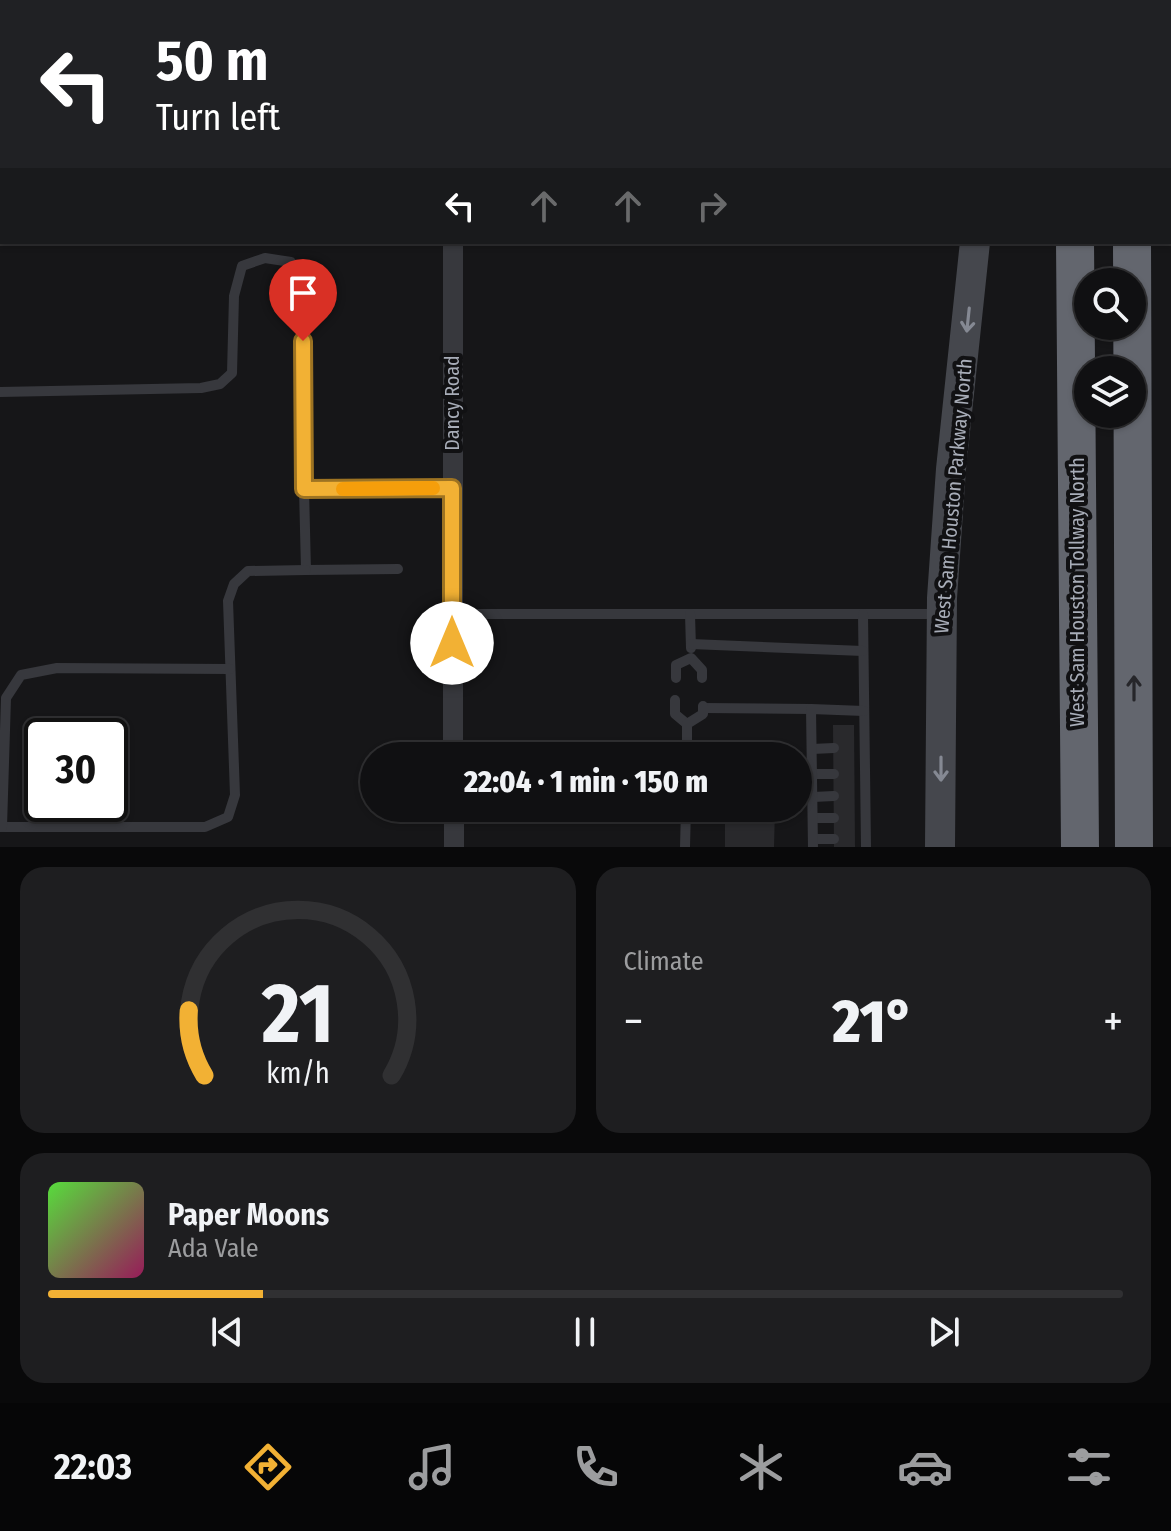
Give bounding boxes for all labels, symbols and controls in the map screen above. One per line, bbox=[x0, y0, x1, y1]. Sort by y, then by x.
text: 50 m bbox=[156, 28, 268, 95]
icon: left bbox=[24, 32, 128, 136]
text: Turn left bbox=[156, 96, 280, 140]
icon: left bbox=[438, 184, 482, 228]
icon: ahead bbox=[522, 184, 566, 228]
icon: ahead bbox=[606, 184, 650, 228]
icon: right bbox=[690, 184, 734, 228]
pin bbox=[269, 259, 337, 341]
map controls bbox=[1074, 268, 1146, 428]
button: search bbox=[1074, 268, 1146, 340]
icon: arrive bbox=[281, 271, 325, 315]
one-way arrow bbox=[960, 306, 975, 333]
street label: Dancy Road bbox=[440, 355, 464, 451]
button: layers bbox=[1074, 356, 1146, 428]
street label: West Sam Houston Parkway North bbox=[929, 357, 977, 635]
street label: West Sam Houston Tollway North bbox=[1065, 457, 1089, 727]
position arrow bbox=[410, 601, 494, 685]
one-way arrow bbox=[1126, 675, 1142, 702]
speed limit sign: 30 bbox=[24, 718, 128, 822]
one-way arrow bbox=[933, 755, 949, 782]
text: 22:04 · 1 min · 150 m bbox=[464, 764, 708, 800]
text: Climate bbox=[624, 946, 704, 977]
text: 21 bbox=[261, 964, 334, 1064]
text: 21° bbox=[833, 986, 914, 1058]
text: − bbox=[624, 995, 643, 1048]
text: + bbox=[1103, 995, 1123, 1048]
text: km/h bbox=[266, 1056, 330, 1091]
text: Paper Moons bbox=[168, 1197, 329, 1233]
text: Ada Vale bbox=[168, 1233, 259, 1264]
icon: previous bbox=[205, 1310, 249, 1354]
icon: pause bbox=[563, 1310, 607, 1354]
icon: next bbox=[922, 1310, 966, 1354]
icon: directions bbox=[240, 1439, 296, 1495]
icon: music bbox=[404, 1439, 460, 1495]
icon: phone bbox=[568, 1439, 624, 1495]
icon: climate bbox=[733, 1439, 789, 1495]
icon: car bbox=[897, 1439, 953, 1495]
icon: filters bbox=[1061, 1439, 1117, 1495]
text: 22:03 bbox=[54, 1445, 132, 1489]

